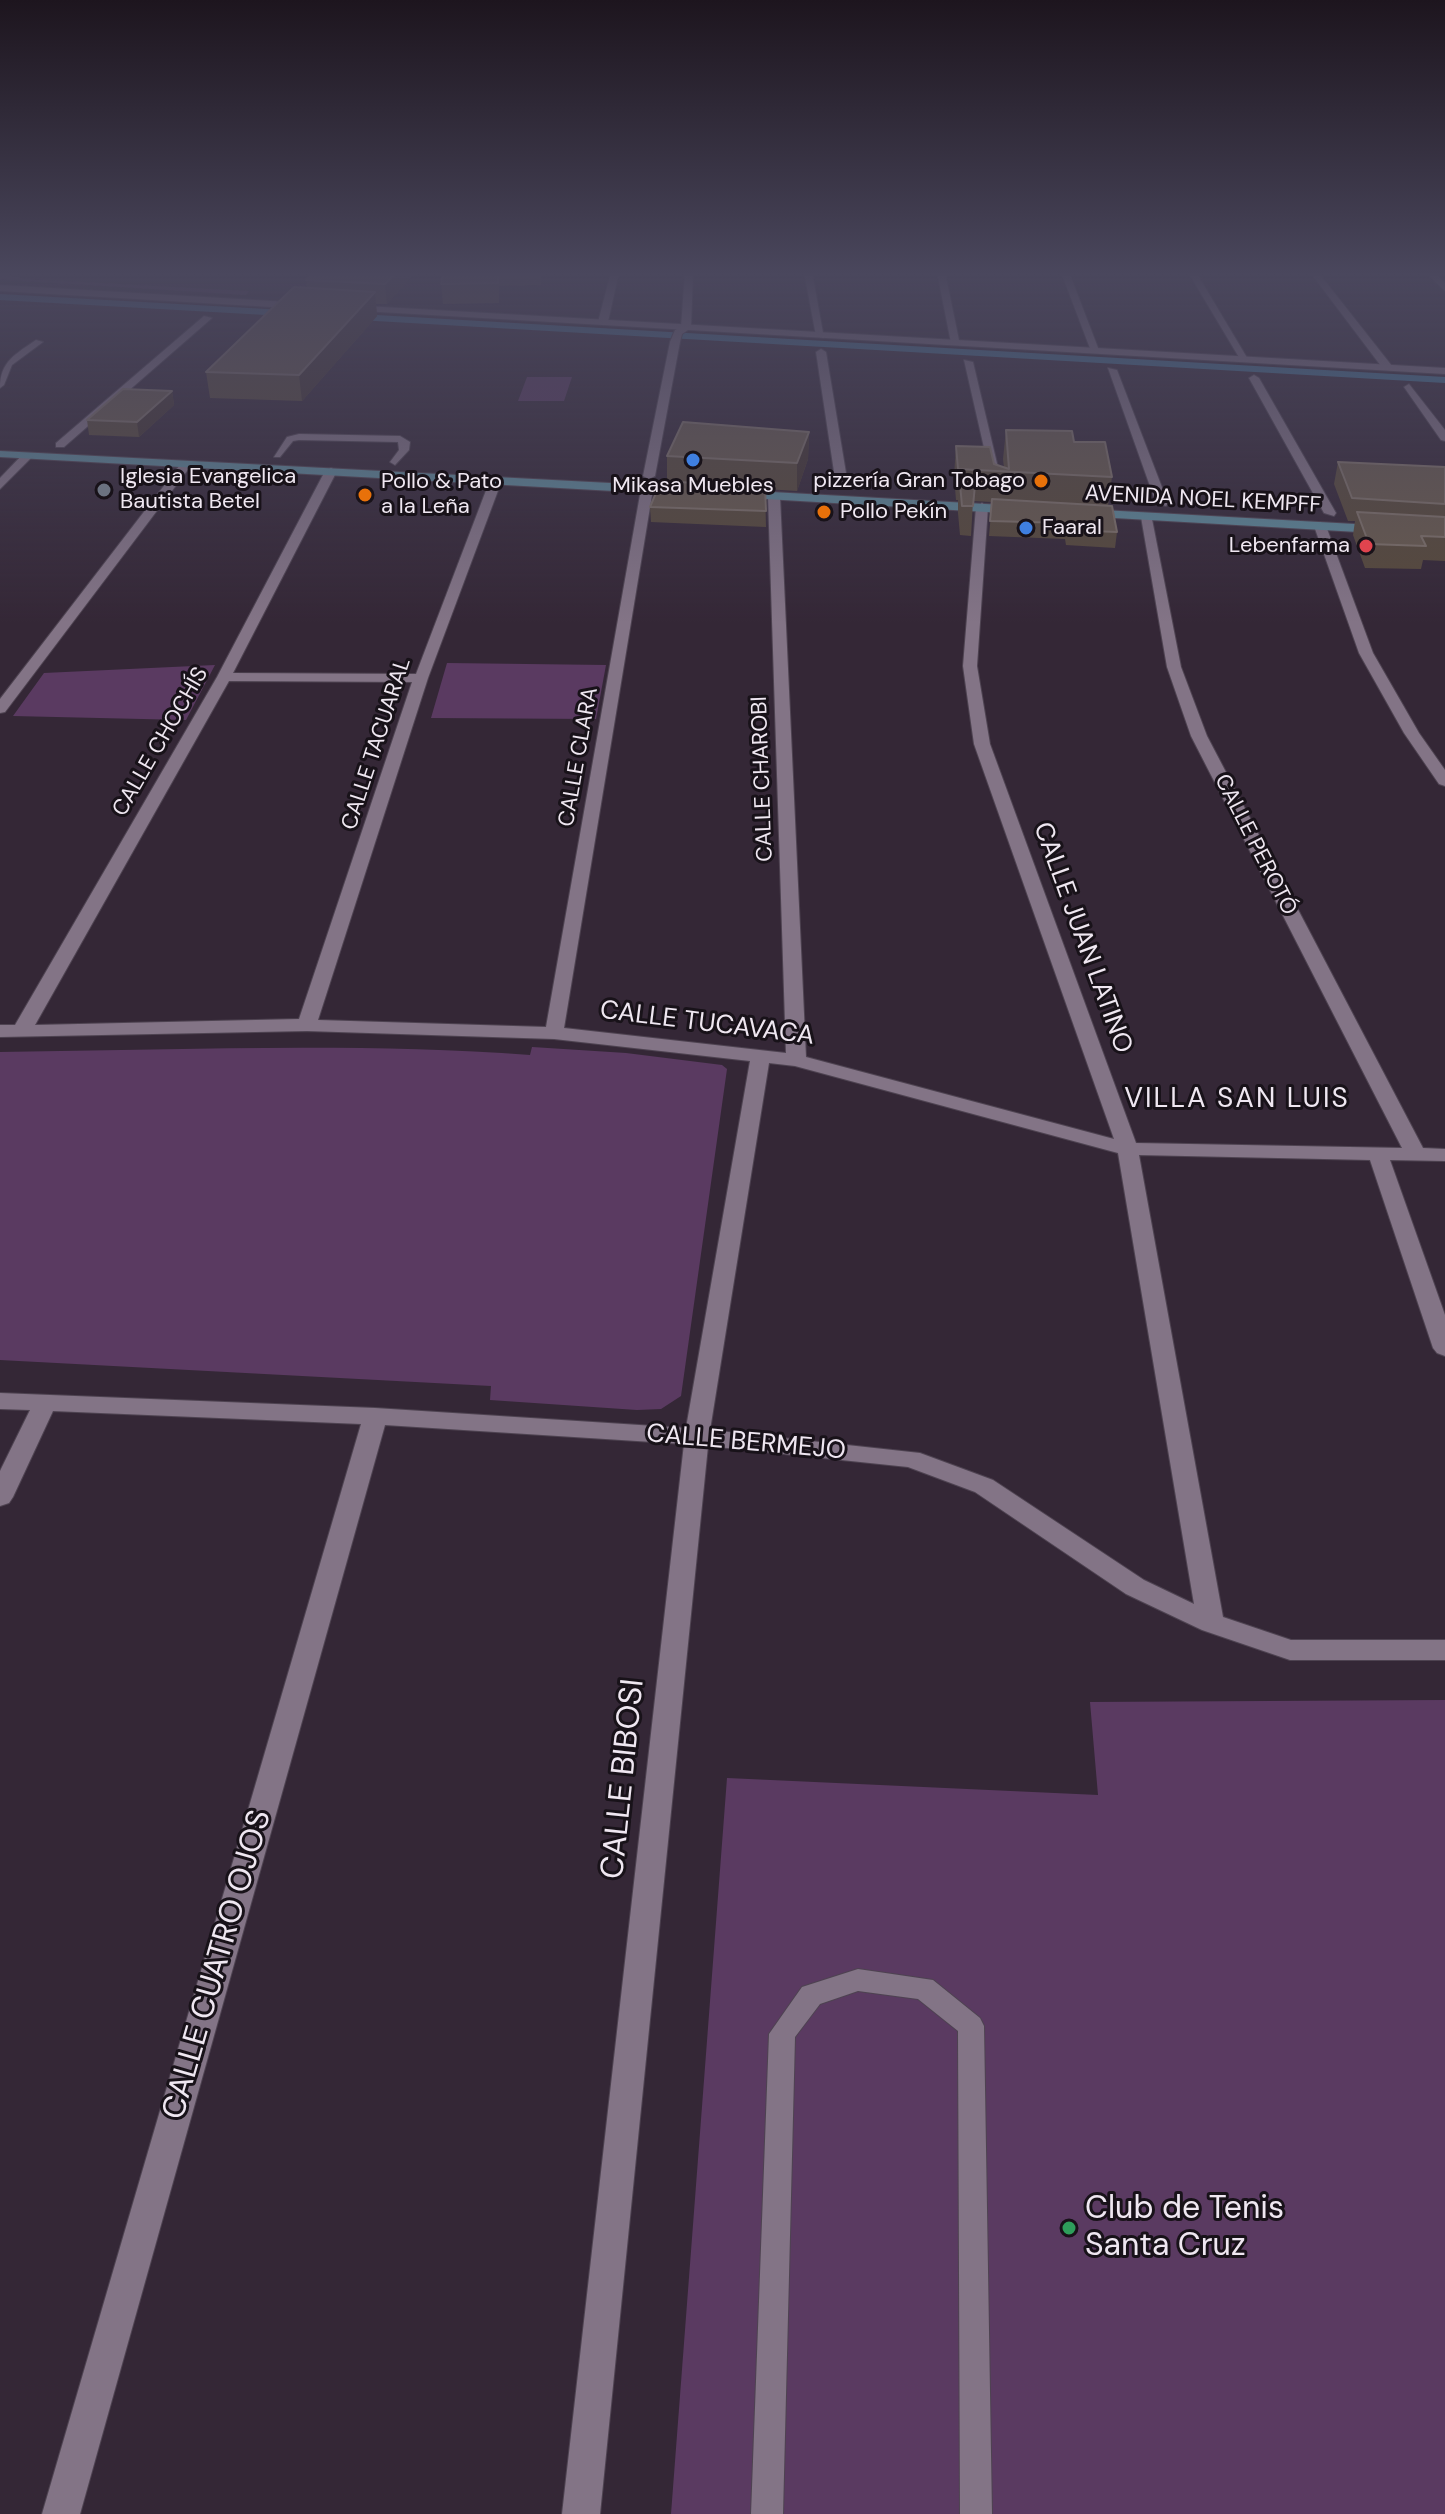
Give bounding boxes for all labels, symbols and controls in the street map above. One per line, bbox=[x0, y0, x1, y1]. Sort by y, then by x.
marker: Mikasa Muebles bbox=[684, 451, 702, 469]
place label: Iglesia Evangelica Bautista Betel bbox=[120, 464, 296, 516]
place label: pizzería Gran Tobago bbox=[813, 468, 1025, 494]
place label: Pollo & Pato a la Leña bbox=[381, 469, 502, 520]
marker: pizzería Gran Tobago bbox=[1032, 472, 1050, 490]
place label: Mikasa Muebles bbox=[612, 473, 774, 499]
marker: Iglesia Evangelica Bautista Betel bbox=[95, 481, 113, 499]
street label: AVENIDA NOEL KEMPFF bbox=[1084, 481, 1322, 519]
marker: Pollo & Pato a la Leña bbox=[356, 486, 374, 504]
place label: Pollo Pekín bbox=[840, 499, 947, 525]
marker: Pollo Pekín bbox=[815, 503, 833, 521]
place label: Faaral bbox=[1042, 515, 1102, 541]
marker: Faaral bbox=[1017, 519, 1035, 537]
place label: Lebenfarma bbox=[1229, 533, 1350, 559]
marker: Lebenfarma bbox=[1357, 537, 1375, 555]
street label: CALLE TACUARAL bbox=[337, 655, 417, 833]
street label: CALLE CHOCHÍS bbox=[108, 663, 214, 821]
street label: CALLE CLARA bbox=[554, 685, 604, 829]
street label: CALLE CHAROBI bbox=[747, 696, 779, 862]
street label: CALLE PEROTÓ bbox=[1208, 770, 1302, 920]
street label: CALLE JUAN LATINO bbox=[1026, 818, 1138, 1058]
street label: CALLE TUCAVACA bbox=[598, 995, 816, 1053]
district label: VILLA SAN LUIS bbox=[1124, 1083, 1350, 1117]
street label: CALLE BERMEJO bbox=[645, 1419, 847, 1467]
street label: CALLE BIBOSI bbox=[594, 1677, 654, 1881]
street label: CALLE CUATRO OJOS bbox=[155, 1806, 281, 2124]
place label: Club de Tenis Santa Cruz bbox=[1085, 2191, 1284, 2266]
marker: Club de Tenis Santa Cruz bbox=[1060, 2219, 1078, 2237]

